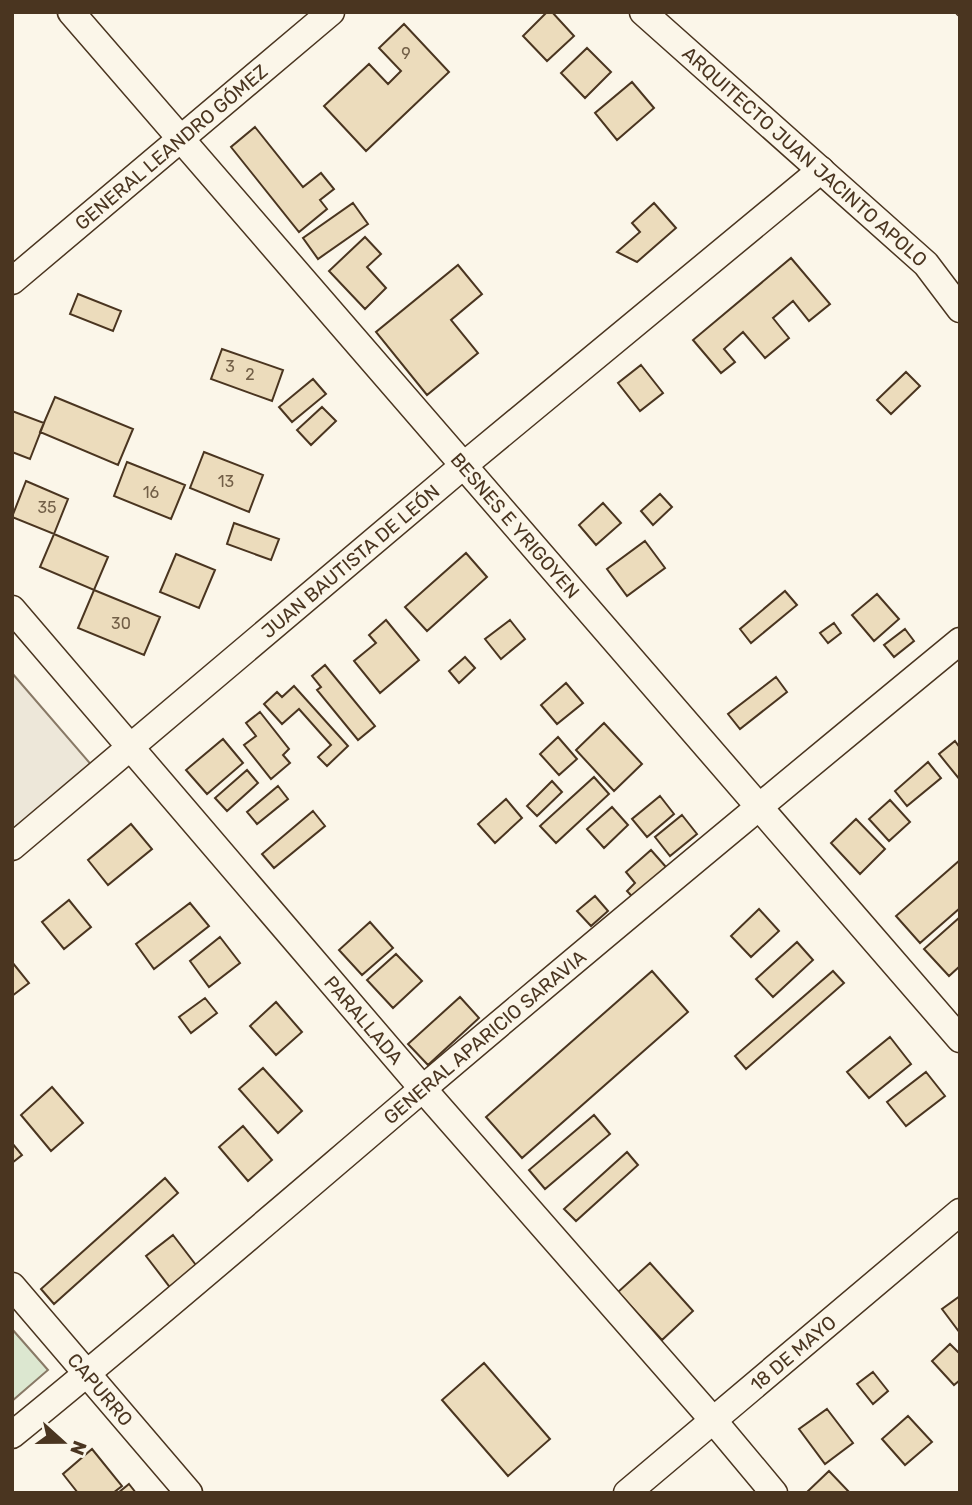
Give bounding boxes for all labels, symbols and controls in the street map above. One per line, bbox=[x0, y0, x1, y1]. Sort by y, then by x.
street label: ARQUITECTO JUAN JACINTO APOLO bbox=[678, 41, 932, 271]
house number: 9 bbox=[401, 44, 411, 63]
street label: GENERAL LEANDRO GÓMEZ bbox=[70, 59, 272, 234]
house number: 3 bbox=[225, 357, 235, 376]
house number: 2 bbox=[245, 365, 255, 384]
street label: BESNES E YRIGOYEN bbox=[446, 448, 585, 603]
house number: 13 bbox=[218, 472, 234, 491]
street label: JUAN BAUTISTA DE LEÓN bbox=[257, 479, 444, 643]
house number: 16 bbox=[143, 483, 160, 502]
house number: 35 bbox=[37, 498, 57, 517]
house number: 30 bbox=[111, 614, 131, 633]
street label: GENERAL APARICIO SARAVIA bbox=[379, 945, 591, 1129]
street label: PARALLADA bbox=[320, 971, 408, 1069]
street label: 18 DE MAYO bbox=[745, 1310, 840, 1396]
street label: CAPURRO bbox=[63, 1348, 138, 1430]
north arrow bbox=[28, 1407, 98, 1477]
text: N bbox=[65, 1437, 92, 1458]

